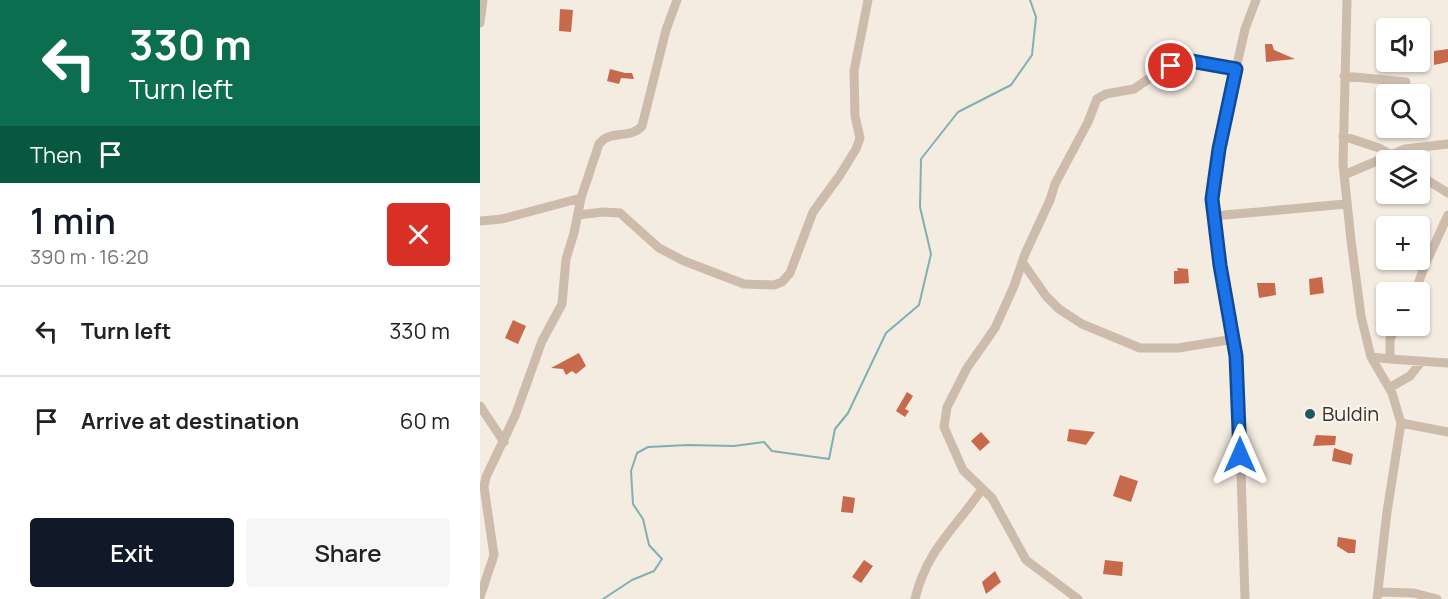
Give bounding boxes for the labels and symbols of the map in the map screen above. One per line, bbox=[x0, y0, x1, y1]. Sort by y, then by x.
pin bbox=[1145, 40, 1196, 91]
place label: Buldin bbox=[1322, 400, 1379, 427]
marker: Buldin bbox=[1303, 407, 1317, 421]
position arrow bbox=[1208, 423, 1272, 487]

